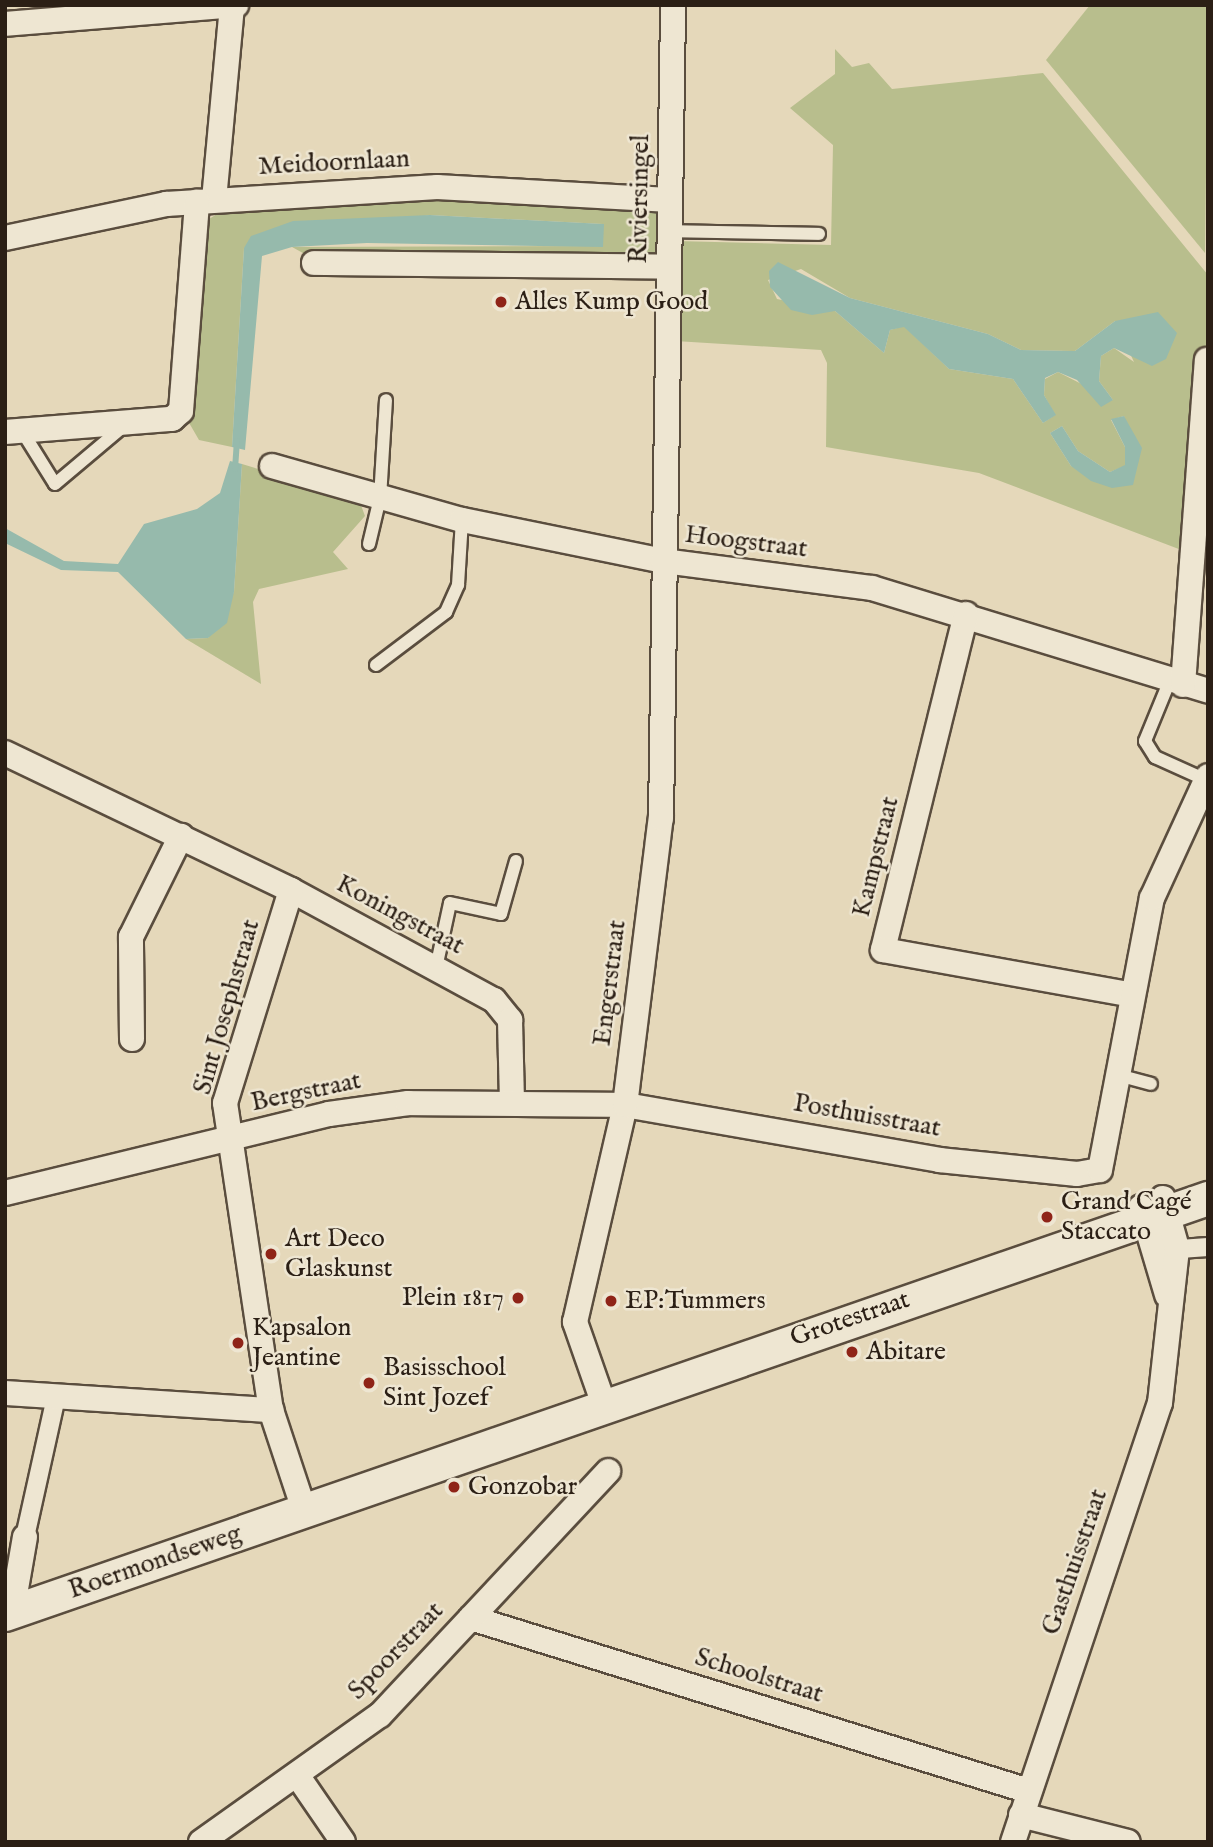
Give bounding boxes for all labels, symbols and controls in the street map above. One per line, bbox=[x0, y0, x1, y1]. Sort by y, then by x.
street label: Riviersingel bbox=[623, 134, 657, 264]
street label: Meidoornlaan bbox=[257, 143, 411, 183]
place label: Alles Kump Good bbox=[515, 286, 708, 318]
marker: Alles Kump Good bbox=[493, 294, 509, 310]
street label: Hoogstraat bbox=[683, 519, 809, 565]
street label: Kampstraat bbox=[846, 793, 906, 921]
street label: Koningstraat bbox=[331, 868, 469, 962]
street label: Sint Josephstraat bbox=[187, 916, 267, 1098]
street label: Engerstraat bbox=[587, 918, 633, 1048]
street label: Bergstraat bbox=[248, 1065, 364, 1119]
street label: Posthuisstraat bbox=[791, 1088, 943, 1144]
place label: Grand Cagé Staccato bbox=[1061, 1186, 1192, 1248]
marker: Grand Cagé Staccato bbox=[1039, 1209, 1055, 1225]
place label: Art Deco Glaskunst bbox=[285, 1223, 392, 1284]
marker: Art Deco Glaskunst bbox=[263, 1246, 279, 1262]
place label: Plein 1817 bbox=[402, 1282, 504, 1314]
street label: Grotestraat bbox=[786, 1284, 914, 1354]
place label: EP:Tummers bbox=[625, 1285, 766, 1317]
marker: Plein 1817 bbox=[510, 1290, 526, 1306]
marker: EP:Tummers bbox=[603, 1293, 619, 1309]
place label: Kapsalon Jeantine bbox=[252, 1312, 351, 1374]
marker: Kapsalon Jeantine bbox=[230, 1335, 246, 1351]
place label: Abitare bbox=[866, 1336, 946, 1368]
marker: Abitare bbox=[844, 1344, 860, 1360]
place label: Basisschool Sint Jozef bbox=[383, 1352, 506, 1414]
marker: Basisschool Sint Jozef bbox=[361, 1375, 377, 1391]
place label: Gonzobar bbox=[468, 1471, 577, 1503]
marker: Gonzobar bbox=[446, 1479, 462, 1495]
street label: Gasthuisstraat bbox=[1035, 1485, 1115, 1639]
street label: Roermondseweg bbox=[64, 1518, 246, 1606]
street label: Spoorstraat bbox=[342, 1596, 450, 1706]
street label: Schoolstraat bbox=[691, 1642, 827, 1710]

